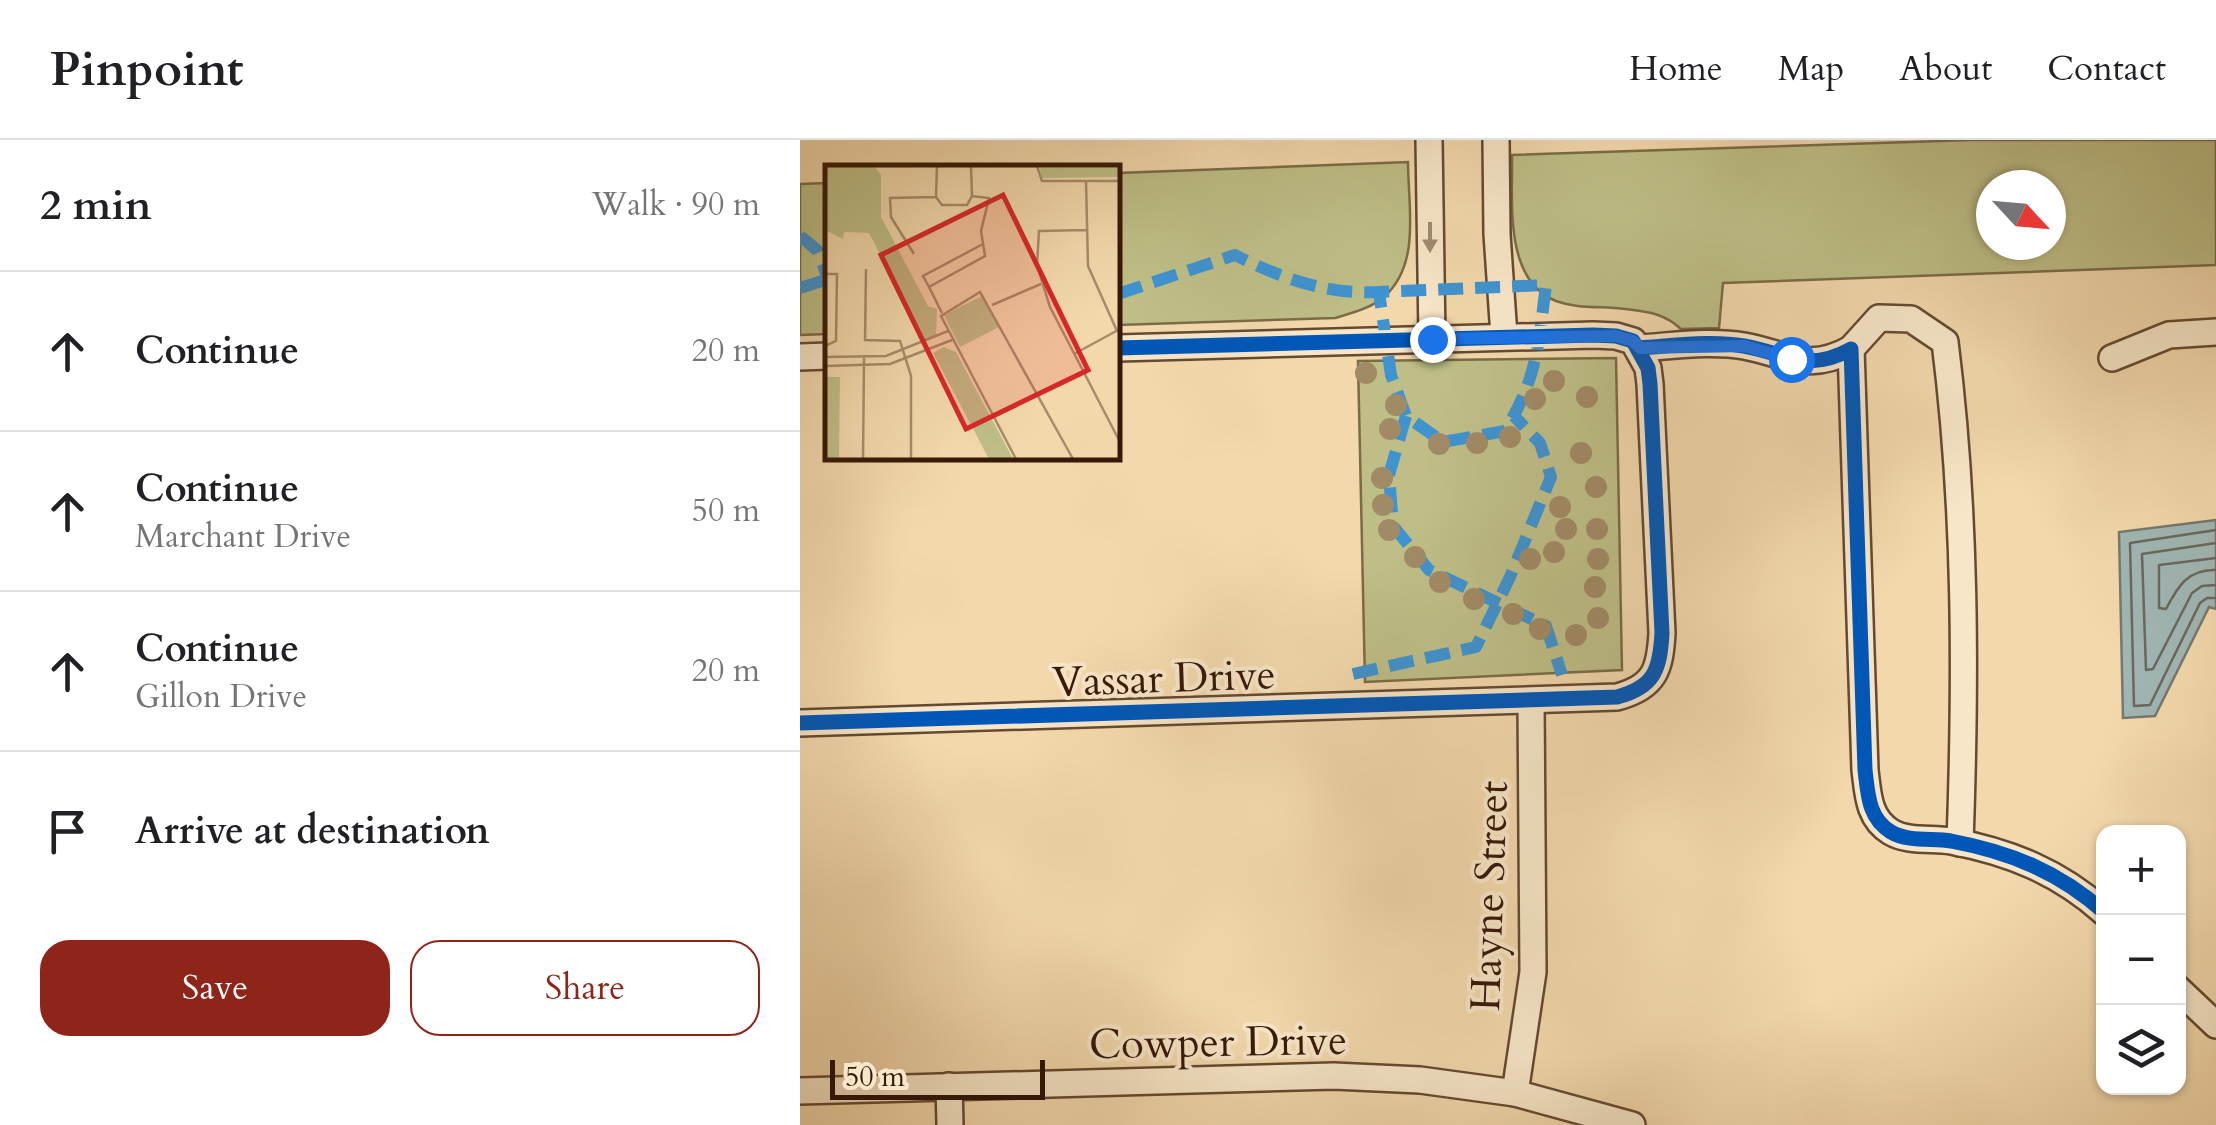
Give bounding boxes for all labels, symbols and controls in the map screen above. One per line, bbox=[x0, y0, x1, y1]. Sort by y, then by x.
text: Pinpoint bbox=[50, 37, 243, 102]
text: Home bbox=[1629, 45, 1723, 93]
text: Map bbox=[1778, 45, 1844, 93]
text: About bbox=[1899, 45, 1992, 93]
text: Contact bbox=[2047, 45, 2166, 93]
inset map bbox=[825, 165, 1120, 460]
north arrow bbox=[1976, 170, 2066, 260]
text: 2 min bbox=[40, 177, 152, 234]
text: Walk · 90 m bbox=[592, 183, 760, 227]
one-way arrow bbox=[1422, 222, 1438, 254]
route end bbox=[1410, 317, 1456, 363]
icon: ahead bbox=[40, 324, 95, 379]
text: Continue bbox=[135, 325, 299, 377]
text: 20 m bbox=[692, 329, 760, 373]
route start bbox=[1769, 337, 1815, 383]
text: Continue bbox=[135, 463, 299, 515]
icon: ahead bbox=[40, 484, 95, 539]
text: 50 m bbox=[692, 489, 760, 533]
text: Marchant Drive bbox=[135, 515, 351, 559]
text: Continue bbox=[135, 623, 299, 675]
icon: ahead bbox=[40, 644, 95, 699]
street label: Vassar Drive bbox=[1051, 646, 1277, 711]
text: 20 m bbox=[692, 649, 760, 693]
text: Gillon Drive bbox=[135, 675, 307, 719]
street label: Hayne Street bbox=[1457, 780, 1522, 1012]
icon: arrive bbox=[40, 804, 95, 859]
text: Arrive at destination bbox=[135, 805, 490, 857]
map controls bbox=[2096, 825, 2186, 1095]
button: + bbox=[2096, 825, 2186, 915]
button: − bbox=[2096, 915, 2186, 1005]
button: Save bbox=[40, 940, 390, 1036]
button: Share bbox=[410, 940, 760, 1036]
button: layers bbox=[2096, 1005, 2186, 1095]
street label: Cowper Drive bbox=[1089, 1012, 1348, 1073]
scale bar bbox=[830, 1055, 1045, 1100]
text: 50 m bbox=[845, 1058, 905, 1096]

